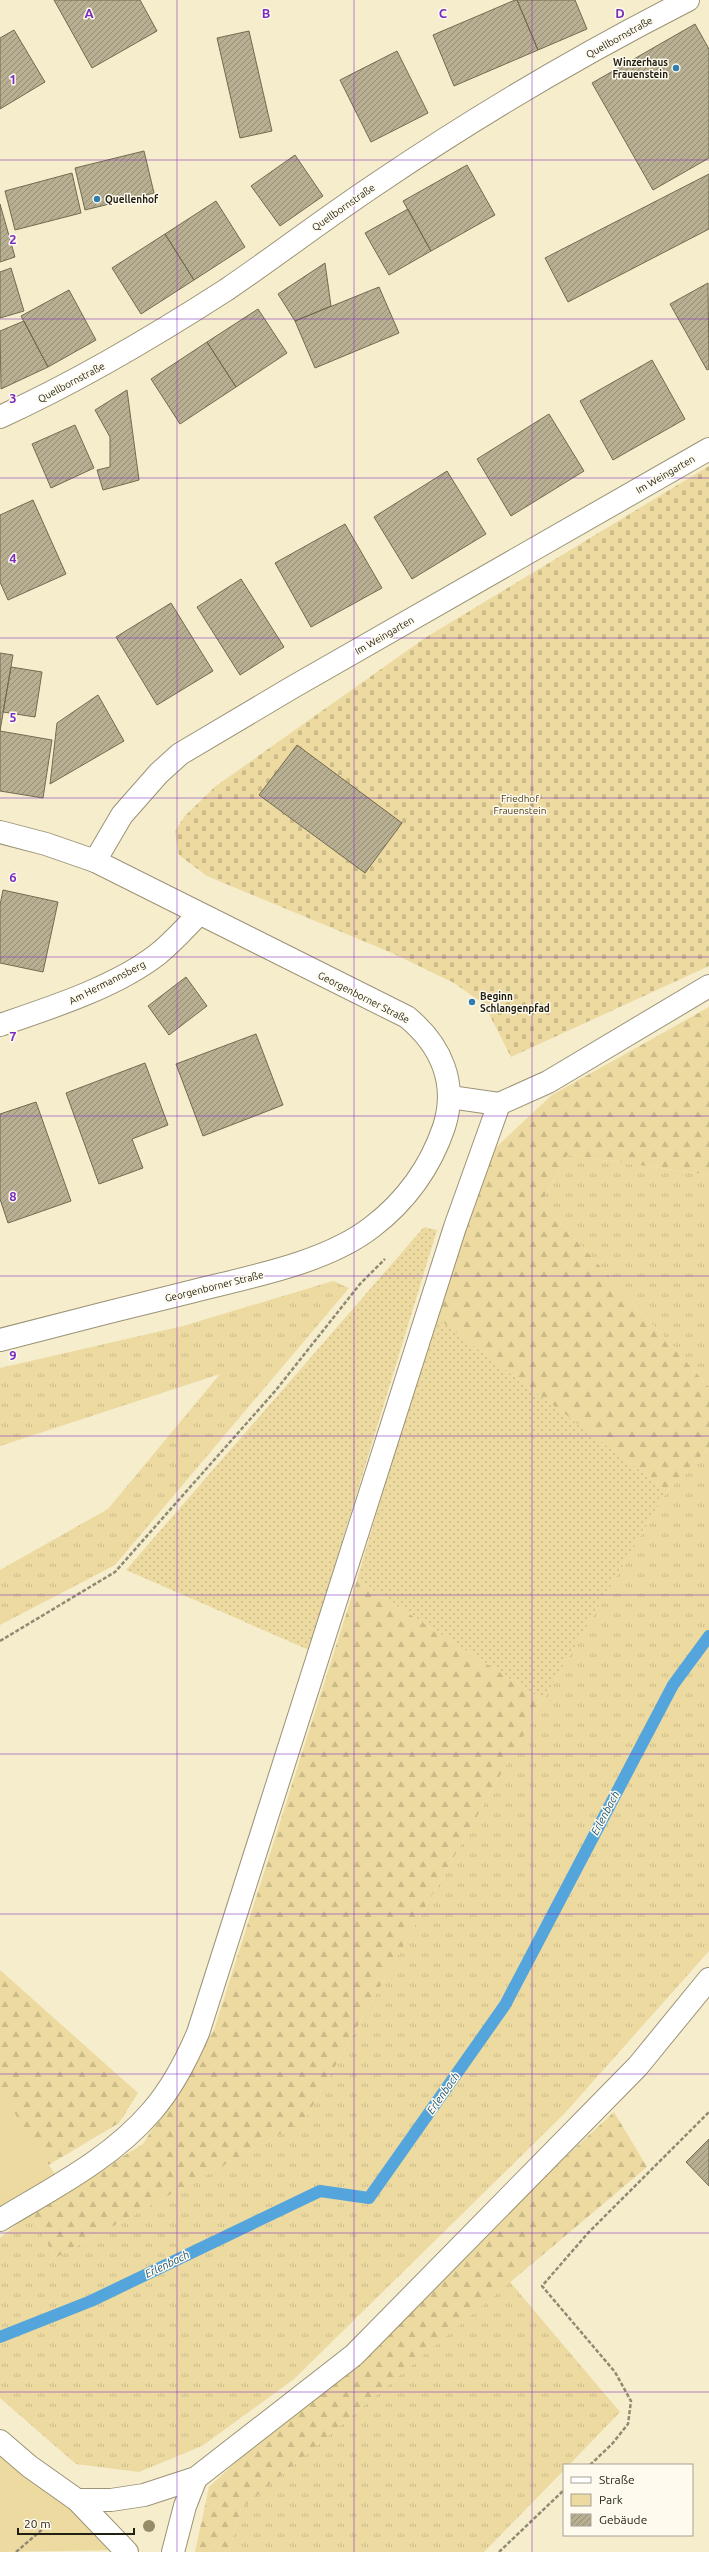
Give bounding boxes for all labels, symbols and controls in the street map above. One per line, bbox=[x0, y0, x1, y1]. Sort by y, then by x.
text: A bbox=[84, 6, 94, 20]
text: B bbox=[262, 6, 271, 20]
text: C bbox=[439, 6, 448, 20]
text: D bbox=[615, 6, 625, 20]
street label: Quellbornstraße bbox=[584, 15, 654, 60]
place label: Winzerhaus Frauenstein bbox=[612, 57, 668, 80]
marker: Winzerhaus Frauenstein bbox=[671, 63, 681, 73]
text: 1 bbox=[9, 72, 17, 86]
street label: Quellbornstraße bbox=[310, 182, 377, 233]
marker: Quellenhof bbox=[92, 194, 102, 204]
place label: Quellenhof bbox=[105, 194, 159, 205]
text: 2 bbox=[9, 232, 17, 246]
street label: Quellbornstraße bbox=[36, 360, 107, 405]
text: 3 bbox=[9, 391, 17, 405]
street label: Im Weingarten bbox=[634, 453, 697, 496]
text: 4 bbox=[9, 551, 17, 565]
street label: Im Weingarten bbox=[353, 614, 416, 657]
text: 5 bbox=[9, 710, 17, 724]
park label: Friedhof Frauenstein bbox=[494, 793, 546, 816]
text: 6 bbox=[9, 870, 17, 884]
street label: Am Hermannsberg bbox=[67, 958, 147, 1006]
street label: Georgenborner Straße bbox=[316, 970, 411, 1025]
place label: Beginn Schlangenpfad bbox=[480, 991, 550, 1014]
marker: Beginn Schlangenpfad bbox=[467, 997, 477, 1007]
text: 7 bbox=[9, 1029, 17, 1043]
text: 8 bbox=[9, 1189, 17, 1203]
street label: Georgenborner Straße bbox=[164, 1269, 265, 1304]
text: 9 bbox=[9, 1348, 17, 1362]
water label: Erlenbach bbox=[588, 1789, 622, 1837]
water label: Erlenbach bbox=[424, 2070, 462, 2116]
water label: Erlenbach bbox=[143, 2248, 191, 2280]
legend bbox=[563, 2464, 693, 2536]
text: Straße bbox=[599, 2473, 635, 2486]
text: Park bbox=[599, 2493, 623, 2506]
scale bar bbox=[18, 2510, 134, 2536]
text: Gebäude bbox=[599, 2513, 647, 2526]
text: 20 m bbox=[24, 2517, 51, 2530]

